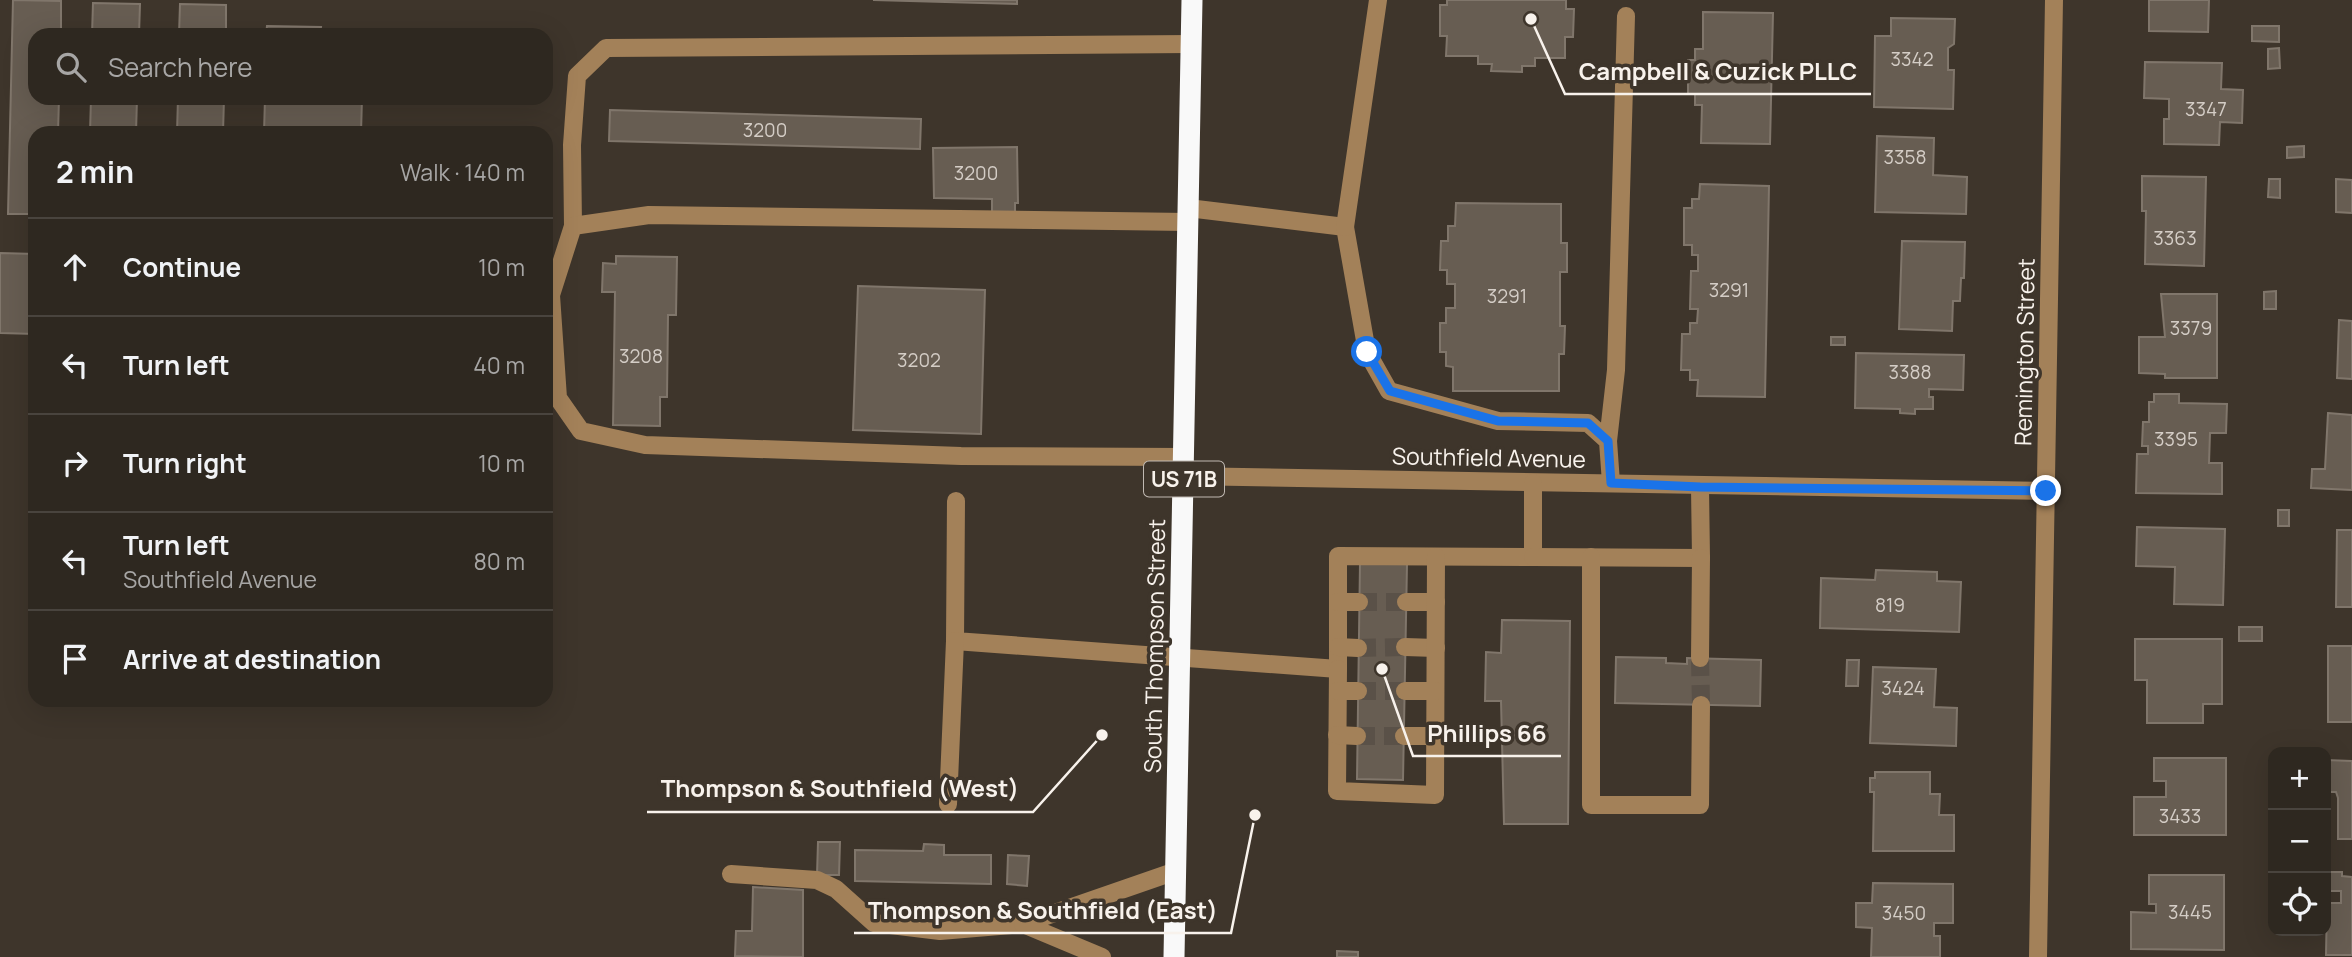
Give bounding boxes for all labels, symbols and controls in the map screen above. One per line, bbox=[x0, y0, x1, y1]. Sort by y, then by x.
search box bbox=[28, 28, 553, 105]
house number: 3342 bbox=[1890, 46, 1934, 72]
icon: search bbox=[52, 48, 90, 86]
text: Search here bbox=[108, 49, 253, 85]
callout: Campbell & Cuzick PLLC bbox=[1565, 49, 1871, 94]
text: Campbell & Cuzick PLLC bbox=[1579, 54, 1857, 87]
house number: 3347 bbox=[2185, 96, 2227, 122]
house number: 3200 bbox=[743, 117, 787, 143]
house number: 3358 bbox=[1883, 144, 1927, 170]
text: 2 min bbox=[56, 151, 134, 192]
text: Walk · 140 m bbox=[400, 156, 525, 188]
house number: 3200 bbox=[954, 160, 998, 186]
house number: 3363 bbox=[2153, 225, 2197, 251]
icon: ahead bbox=[56, 248, 94, 286]
text: Continue bbox=[123, 249, 241, 285]
text: 10 m bbox=[478, 251, 525, 283]
street label: Remington Street bbox=[2006, 258, 2042, 446]
house number: 3291 bbox=[1709, 277, 1749, 303]
house number: 3291 bbox=[1487, 283, 1527, 309]
house number: 3379 bbox=[2170, 315, 2212, 341]
route start bbox=[1351, 336, 1382, 367]
house number: 3208 bbox=[619, 343, 663, 369]
icon: left bbox=[56, 346, 94, 384]
text: Turn left bbox=[123, 347, 230, 383]
house number: 3202 bbox=[897, 347, 941, 373]
text: 40 m bbox=[473, 349, 525, 381]
house number: 3388 bbox=[1888, 359, 1932, 385]
house number: 3395 bbox=[2154, 426, 2198, 452]
street label: Southfield Avenue bbox=[1392, 439, 1586, 475]
icon: right bbox=[56, 444, 94, 482]
text: Turn right bbox=[123, 445, 247, 481]
text: 10 m bbox=[478, 447, 525, 479]
road number: US 71B bbox=[1144, 462, 1224, 496]
route end bbox=[2030, 475, 2061, 506]
street label: South Thompson Street bbox=[1136, 519, 1172, 773]
text: Turn left bbox=[123, 527, 230, 563]
icon: left bbox=[56, 542, 94, 580]
text: 80 m bbox=[474, 545, 525, 577]
text: Southfield Avenue bbox=[123, 563, 317, 595]
house number: 819 bbox=[1875, 592, 1905, 618]
icon: arrive bbox=[56, 640, 94, 678]
text: Arrive at destination bbox=[123, 641, 381, 677]
house number: 3424 bbox=[1881, 675, 1925, 701]
callout: Phillips 66 bbox=[1413, 711, 1561, 756]
text: Phillips 66 bbox=[1427, 716, 1547, 749]
map controls bbox=[2268, 747, 2331, 936]
button: + bbox=[2268, 747, 2331, 810]
callout: Thompson & Southfield (West) bbox=[647, 767, 1033, 812]
text: Thompson & Southfield (West) bbox=[661, 771, 1019, 804]
house number: 3433 bbox=[2159, 803, 2201, 829]
button: − bbox=[2268, 810, 2331, 873]
button: locate bbox=[2268, 873, 2331, 936]
callout: Thompson & Southfield (East) bbox=[854, 888, 1231, 933]
text: Thompson & Southfield (East) bbox=[868, 893, 1218, 926]
house number: 3445 bbox=[2168, 899, 2212, 925]
house number: 3450 bbox=[1882, 900, 1926, 926]

